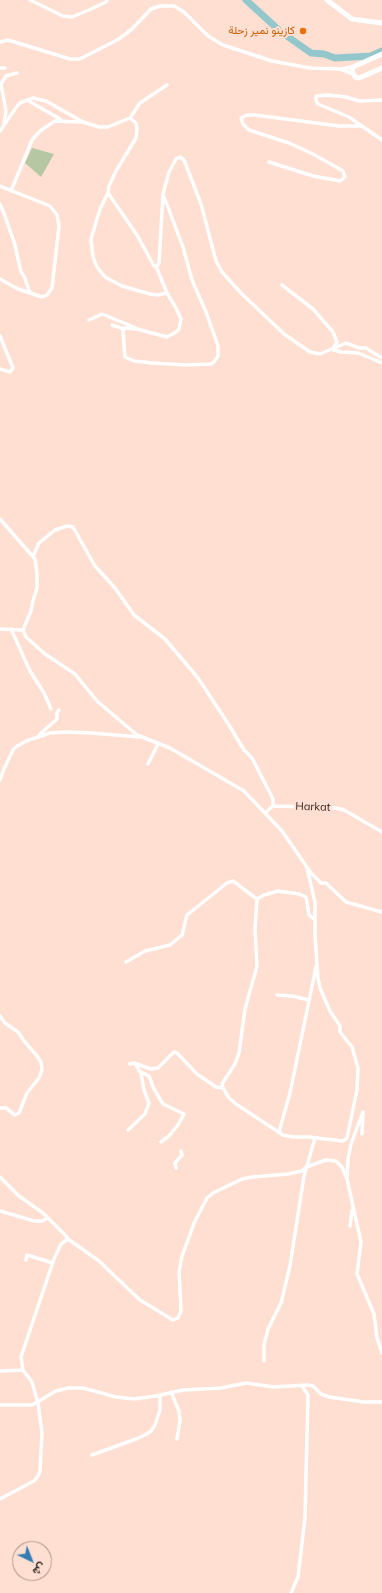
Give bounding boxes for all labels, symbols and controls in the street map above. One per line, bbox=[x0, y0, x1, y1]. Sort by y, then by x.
place label: كازينو نمير زحلة bbox=[228, 24, 295, 38]
marker: كازينو نمير زحلة bbox=[298, 26, 308, 36]
street label: Harkat bbox=[295, 800, 331, 814]
north arrow bbox=[12, 1541, 52, 1581]
text: ش bbox=[30, 1559, 49, 1579]

